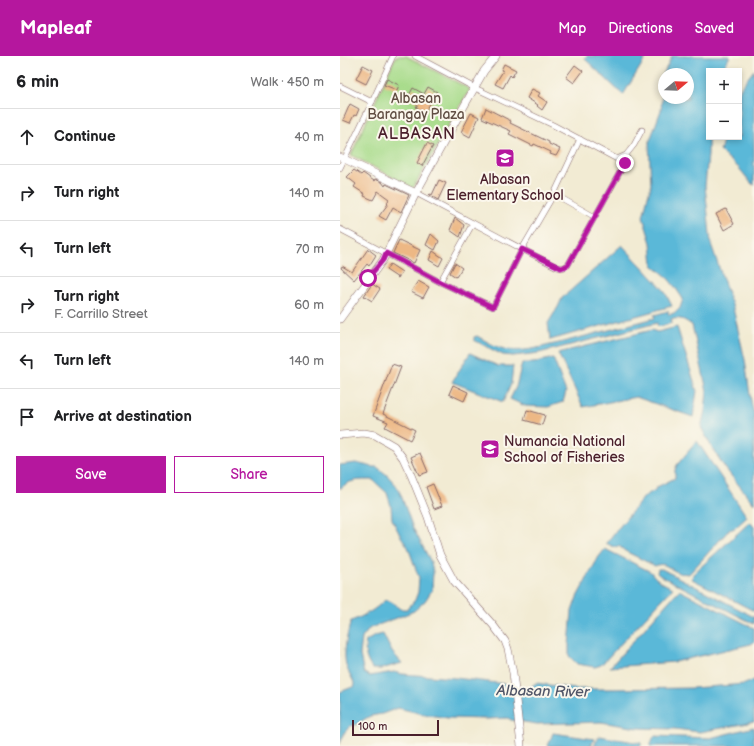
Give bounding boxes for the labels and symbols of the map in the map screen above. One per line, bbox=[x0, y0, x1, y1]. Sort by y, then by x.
north arrow bbox=[658, 68, 694, 104]
park label: Albasan Barangay Plaza bbox=[367, 90, 465, 123]
district label: ALBASAN bbox=[378, 125, 456, 144]
school or university icon: Albasan Elementary School bbox=[494, 147, 516, 169]
route end bbox=[616, 154, 634, 172]
place label: Albasan Elementary School bbox=[446, 171, 564, 204]
route start bbox=[359, 269, 377, 287]
place label: Numancia National School of Fisheries bbox=[504, 433, 625, 466]
school or university icon: Numancia National School of Fisheries bbox=[479, 438, 501, 460]
water label: Albasan River bbox=[496, 681, 591, 702]
scale bar bbox=[352, 718, 439, 737]

